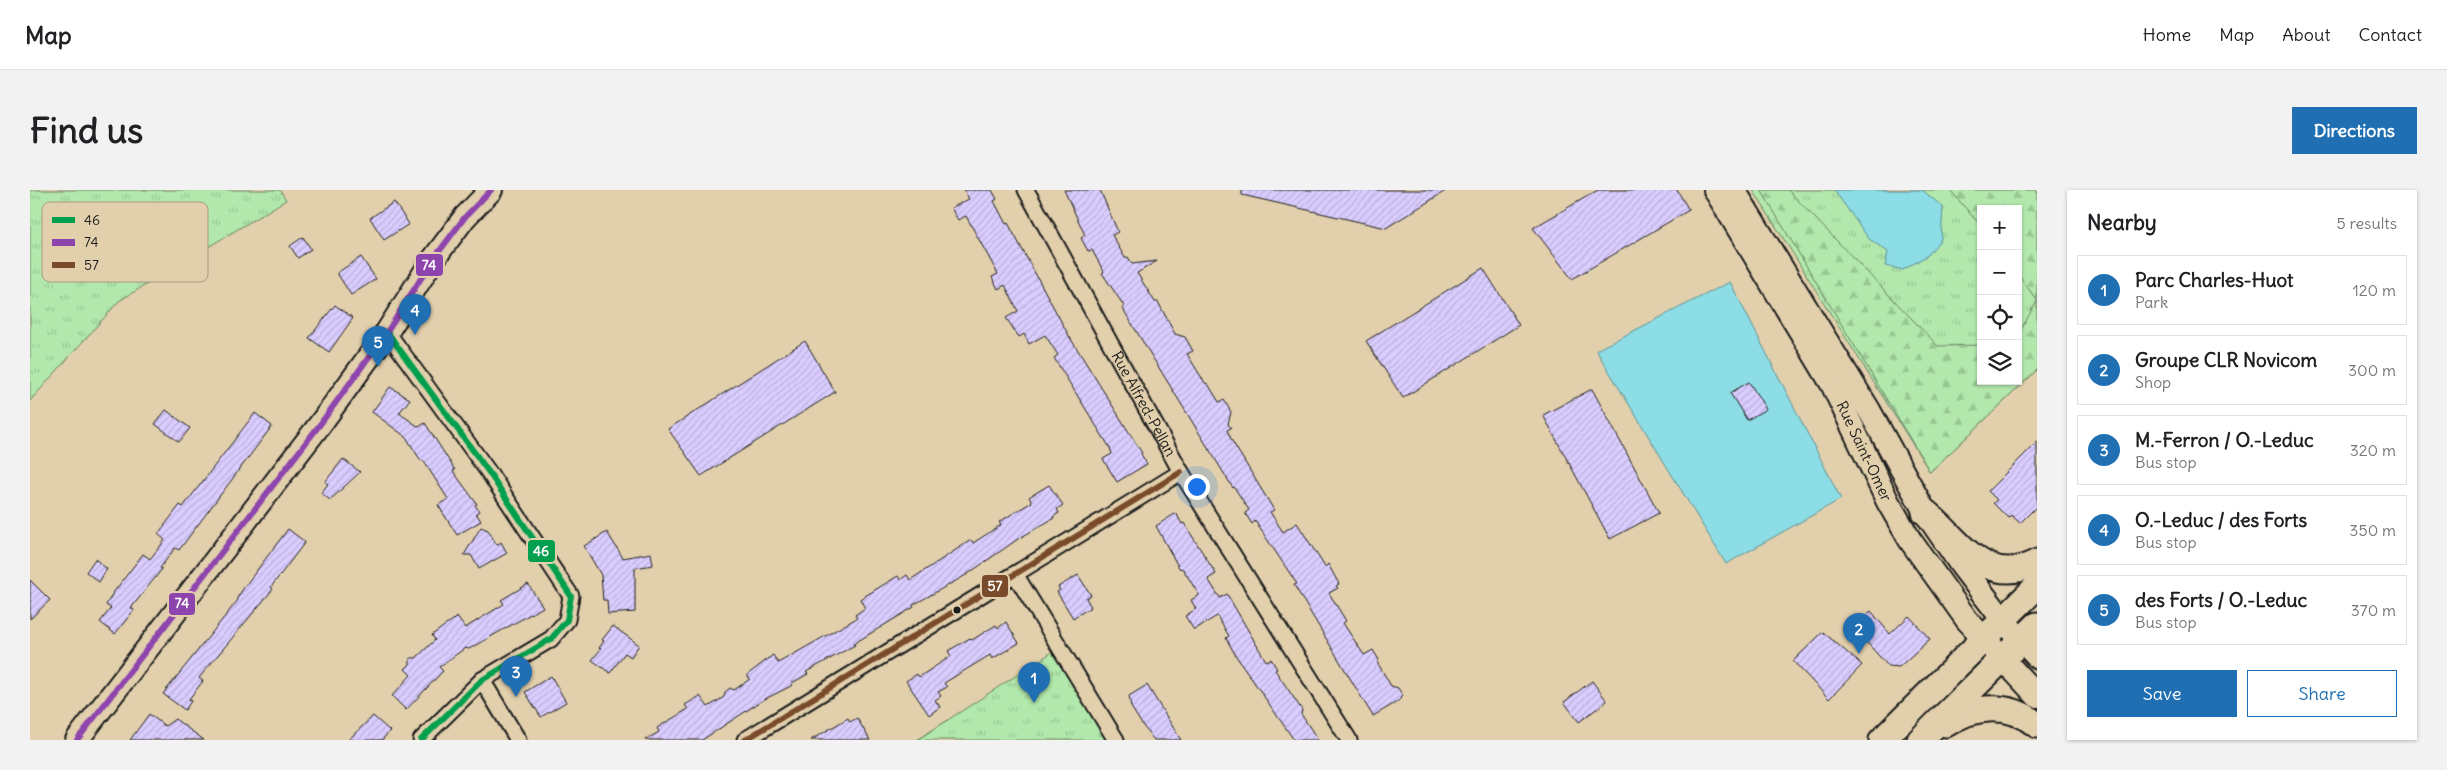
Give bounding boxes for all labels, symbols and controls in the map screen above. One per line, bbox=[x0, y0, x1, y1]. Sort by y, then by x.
text: Map bbox=[25, 20, 72, 50]
text: Home bbox=[2143, 23, 2191, 46]
text: Map bbox=[2219, 23, 2254, 46]
text: About bbox=[2282, 23, 2330, 46]
text: Contact bbox=[2358, 23, 2422, 46]
button: Directions bbox=[2292, 107, 2417, 154]
text: Find us bbox=[30, 108, 143, 152]
legend bbox=[42, 202, 208, 282]
map controls bbox=[1977, 205, 2022, 385]
button: + bbox=[1977, 205, 2022, 250]
text: Nearby bbox=[2087, 209, 2157, 236]
text: 46 bbox=[84, 211, 100, 229]
text: 5 results bbox=[2336, 213, 2397, 233]
text: 74 bbox=[84, 233, 99, 251]
button: − bbox=[1977, 250, 2022, 295]
line badge: 74 bbox=[415, 253, 444, 277]
text: 57 bbox=[84, 256, 99, 274]
text: 74 bbox=[422, 256, 436, 274]
text: Parc Charles-Huot bbox=[2135, 268, 2293, 292]
text: 1 bbox=[2101, 280, 2107, 300]
text: 120 m bbox=[2353, 280, 2396, 300]
text: Park bbox=[2135, 292, 2168, 312]
pin: 4 bbox=[399, 294, 431, 335]
button: locate bbox=[1977, 295, 2022, 340]
pin: 5 bbox=[362, 326, 394, 367]
button: layers bbox=[1977, 340, 2022, 385]
street label: Rue Alfred-Pellan bbox=[1107, 348, 1181, 460]
text: Groupe CLR Novicom bbox=[2135, 348, 2317, 372]
text: 2 bbox=[2100, 360, 2108, 380]
text: 300 m bbox=[2348, 360, 2396, 380]
text: Shop bbox=[2135, 372, 2171, 392]
street label: Rue Saint-Omer bbox=[1832, 398, 1896, 504]
text: M.-Ferron / O.-Leduc bbox=[2135, 428, 2314, 452]
text: 3 bbox=[2099, 440, 2109, 460]
text: 320 m bbox=[2350, 440, 2396, 460]
text: Bus stop bbox=[2135, 452, 2197, 472]
your location bbox=[1184, 474, 1210, 500]
text: O.-Leduc / des Forts bbox=[2135, 508, 2307, 532]
text: 4 bbox=[2099, 520, 2109, 540]
text: 350 m bbox=[2349, 520, 2396, 540]
text: Bus stop bbox=[2135, 532, 2197, 552]
line badge: 46 bbox=[527, 539, 556, 563]
text: 46 bbox=[533, 542, 549, 560]
line badge: 57 bbox=[981, 574, 1009, 598]
text: 57 bbox=[988, 577, 1003, 595]
text: des Forts / O.-Leduc bbox=[2135, 588, 2307, 612]
line badge: 74 bbox=[168, 592, 196, 616]
text: 74 bbox=[175, 594, 189, 612]
text: 5 bbox=[2099, 600, 2109, 620]
text: 370 m bbox=[2351, 600, 2396, 620]
unlabelled marker bbox=[952, 605, 962, 615]
text: Bus stop bbox=[2135, 612, 2197, 632]
pin: 2 bbox=[1843, 613, 1875, 654]
pin: 3 bbox=[500, 656, 532, 697]
pin: 1 bbox=[1018, 662, 1050, 703]
button: Save bbox=[2087, 670, 2237, 717]
button: Share bbox=[2247, 670, 2397, 717]

